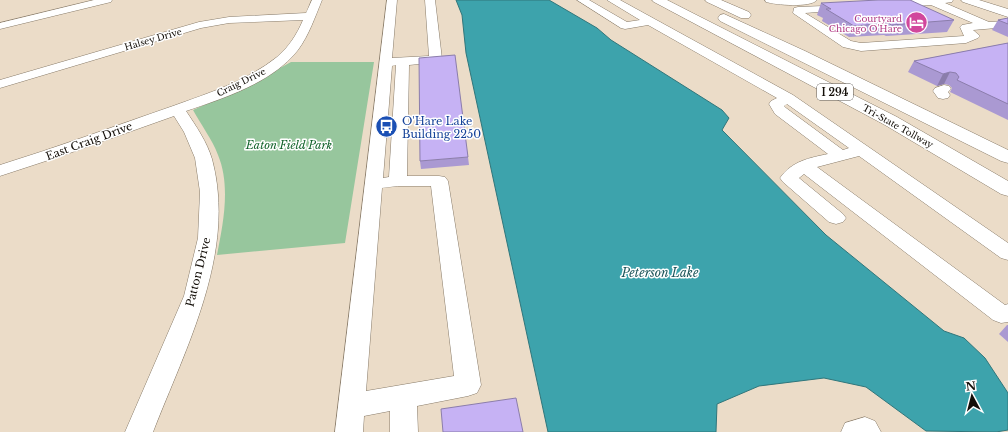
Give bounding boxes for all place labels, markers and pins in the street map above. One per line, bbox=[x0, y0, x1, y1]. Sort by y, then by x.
hotel icon: Courtyard Chicago O'Hare bbox=[904, 10, 930, 36]
place label: Courtyard Chicago O'Hare bbox=[829, 13, 902, 34]
bus stop icon: O'Hare Lake Building 2250 bbox=[373, 114, 399, 140]
place label: O'Hare Lake Building 2250 bbox=[402, 114, 481, 141]

